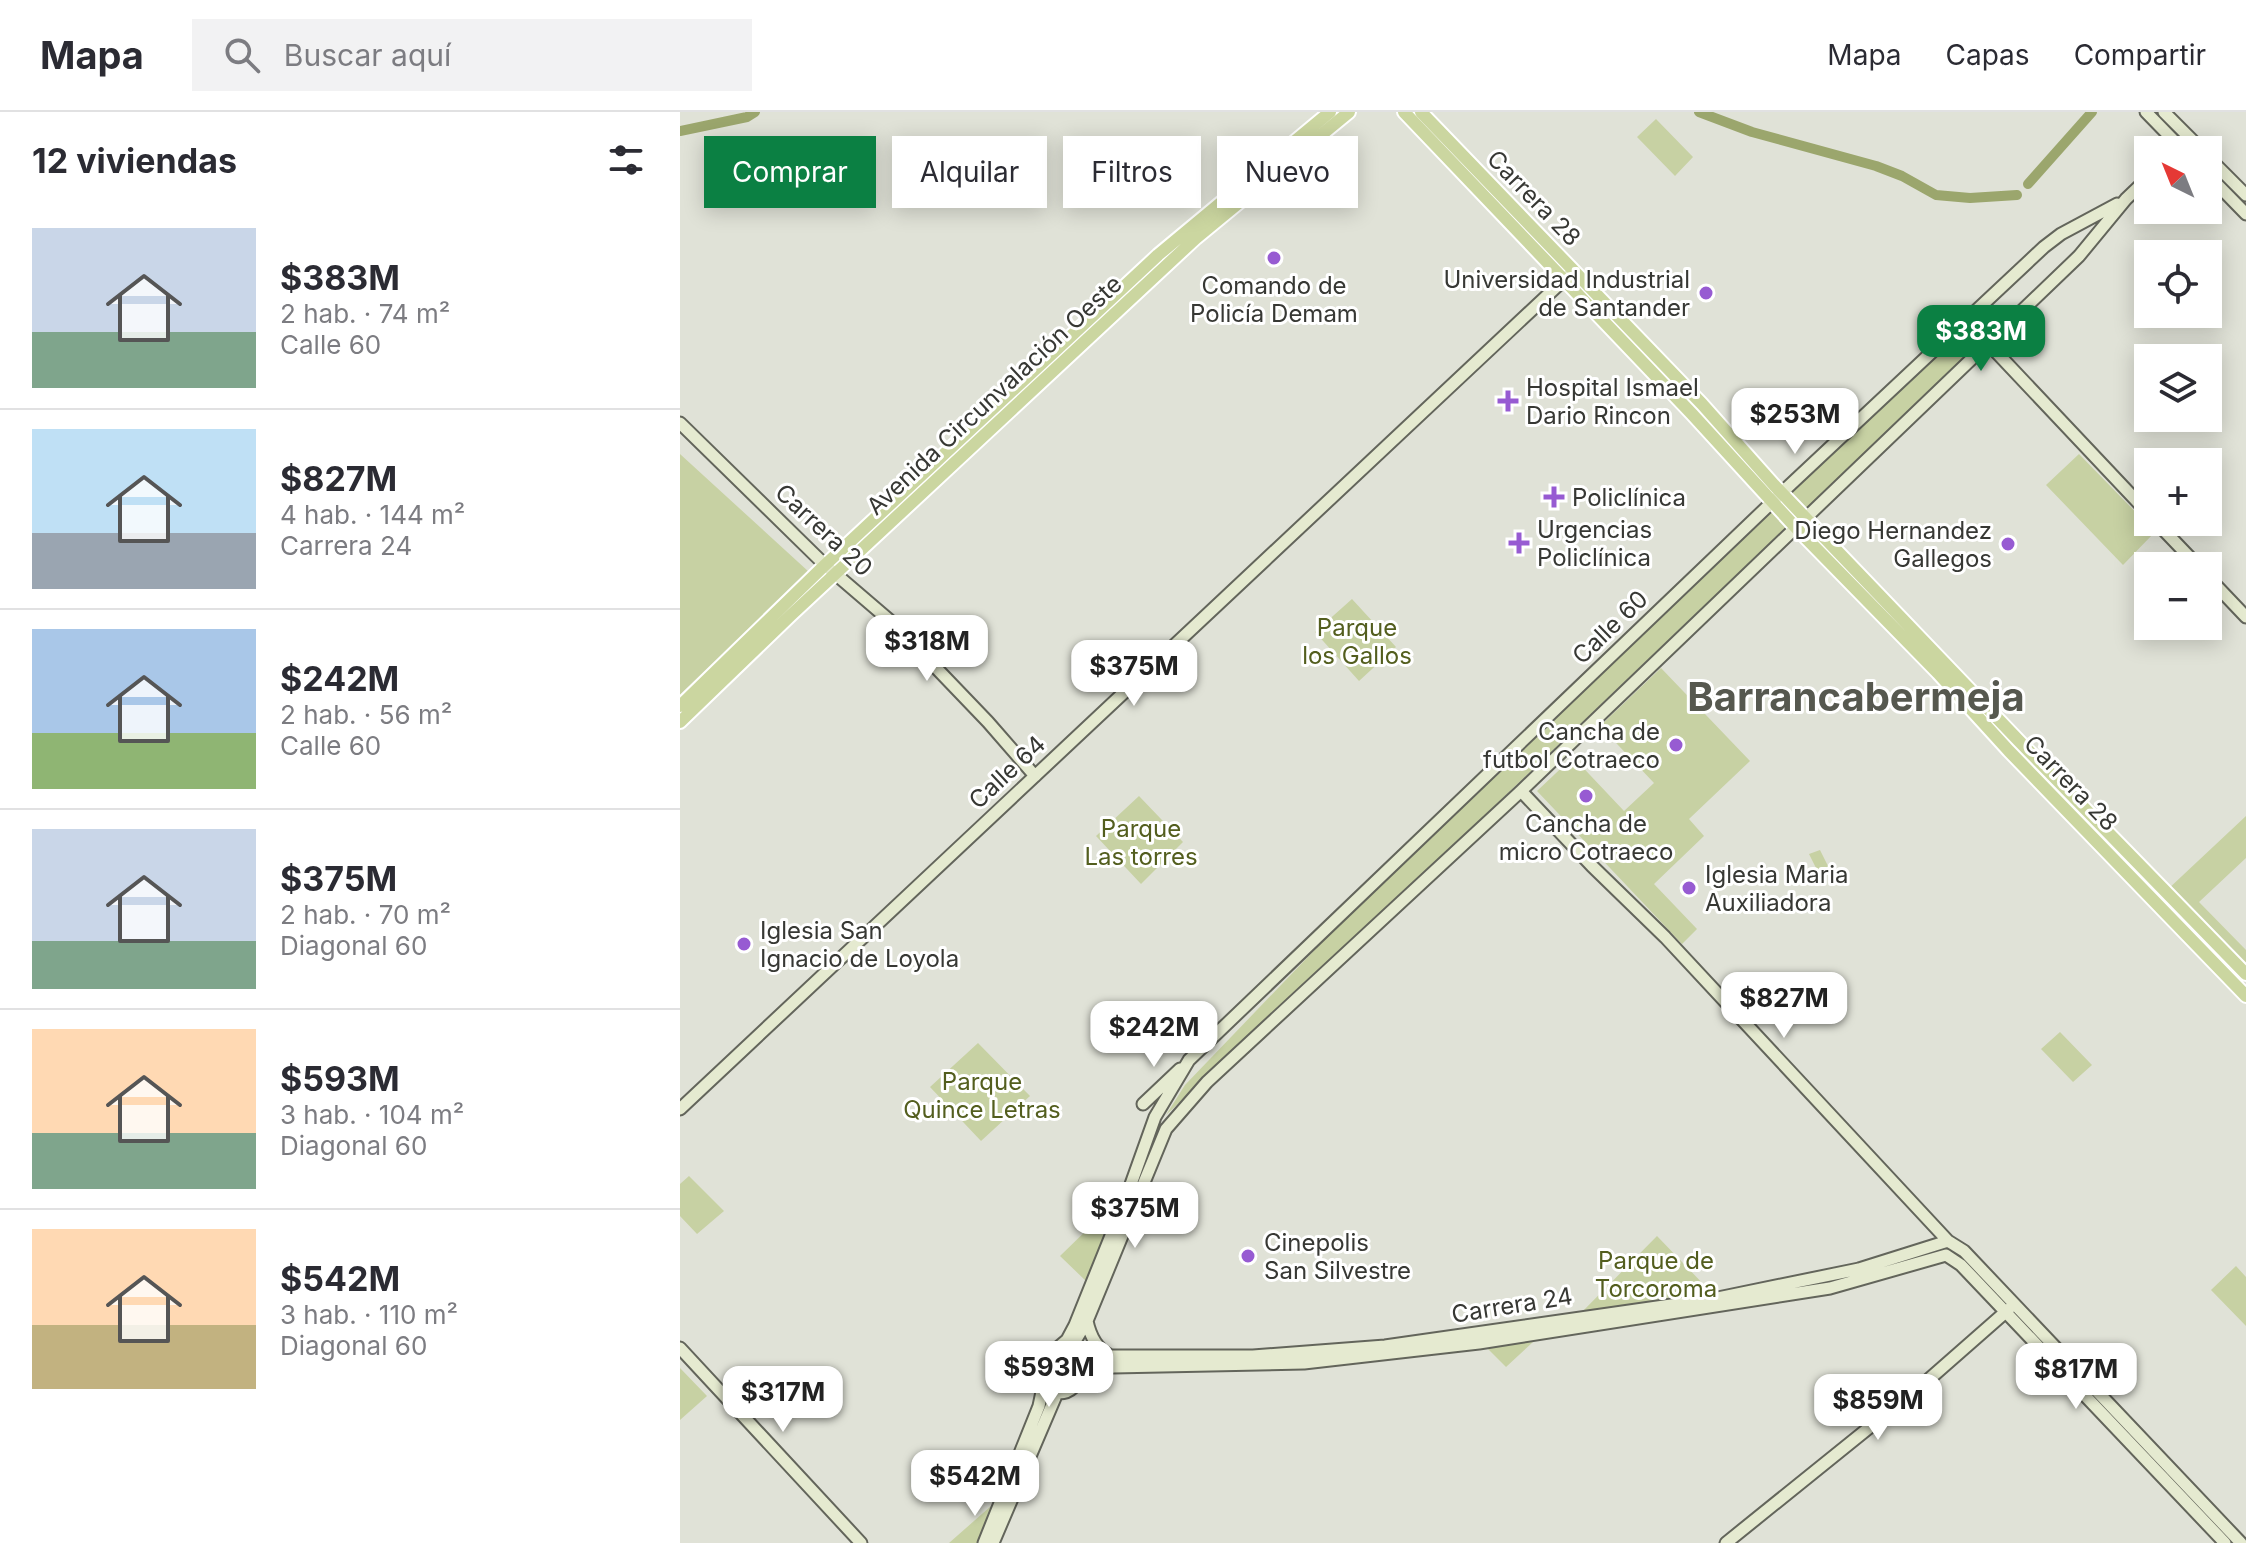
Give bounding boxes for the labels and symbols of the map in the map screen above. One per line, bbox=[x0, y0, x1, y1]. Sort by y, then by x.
north arrow bbox=[2134, 136, 2222, 224]
street label: Carrera 28 bbox=[1481, 144, 1587, 252]
marker: Comando de Policía Demam bbox=[1265, 249, 1283, 267]
place label: Universidad Industrial de Santander bbox=[1443, 265, 1690, 322]
street label: Avenida Circunvalación Oeste bbox=[860, 269, 1128, 521]
place label: Comando de Policía Demam bbox=[1190, 271, 1358, 328]
marker: Universidad Industrial de Santander bbox=[1697, 284, 1715, 302]
pin: $383M bbox=[1925, 305, 2037, 373]
place label: Hospital Ismael Dario Rincon bbox=[1526, 373, 1699, 430]
pin: $253M bbox=[1739, 388, 1851, 456]
marker: Hospital Ismael Dario Rincon bbox=[1497, 390, 1519, 412]
street label: Carrera 20 bbox=[769, 478, 879, 582]
place label: Policlínica bbox=[1572, 483, 1686, 512]
marker: Policlínica bbox=[1543, 486, 1565, 508]
place label: Urgencias Policlínica bbox=[1537, 515, 1652, 572]
place label: Diego Hernandez Gallegos bbox=[1794, 516, 1992, 573]
marker: Urgencias Policlínica bbox=[1508, 532, 1530, 554]
marker: Diego Hernandez Gallegos bbox=[1999, 535, 2017, 553]
street label: Calle 60 bbox=[1566, 584, 1654, 670]
park label: Parque los Gallos bbox=[1302, 613, 1412, 670]
pin: $318M bbox=[871, 615, 983, 683]
pin: $375M bbox=[1078, 640, 1190, 708]
district label: Barrancabermeja bbox=[1687, 672, 2025, 721]
place label: Cancha de futbol Cotraeco bbox=[1483, 717, 1660, 774]
street label: Calle 64 bbox=[963, 729, 1051, 815]
street label: Carrera 28 bbox=[2018, 729, 2124, 837]
marker: Cancha de futbol Cotraeco bbox=[1667, 736, 1685, 754]
marker: Cancha de micro Cotraeco bbox=[1577, 787, 1595, 805]
place label: Cancha de micro Cotraeco bbox=[1499, 809, 1673, 866]
park label: Parque Las torres bbox=[1084, 814, 1198, 871]
place label: Iglesia Maria Auxiliadora bbox=[1705, 860, 1849, 917]
marker: Iglesia Maria Auxiliadora bbox=[1680, 879, 1698, 897]
place label: Iglesia San Ignacio de Loyola bbox=[760, 916, 959, 973]
marker: Iglesia San Ignacio de Loyola bbox=[735, 935, 753, 953]
pin: $827M bbox=[1728, 972, 1840, 1040]
pin: $242M bbox=[1098, 1001, 1210, 1069]
park label: Parque Quince Letras bbox=[903, 1067, 1061, 1124]
pin: $375M bbox=[1079, 1182, 1191, 1250]
place label: Cinepolis San Silvestre bbox=[1264, 1228, 1411, 1285]
park label: Parque de Torcoroma bbox=[1595, 1246, 1717, 1303]
marker: Cinepolis San Silvestre bbox=[1239, 1247, 1257, 1265]
street label: Carrera 24 bbox=[1449, 1281, 1575, 1329]
pin: $593M bbox=[993, 1341, 1105, 1409]
pin: $817M bbox=[2020, 1343, 2132, 1411]
pin: $317M bbox=[727, 1366, 839, 1434]
pin: $859M bbox=[1822, 1374, 1934, 1442]
pin: $542M bbox=[919, 1450, 1031, 1518]

